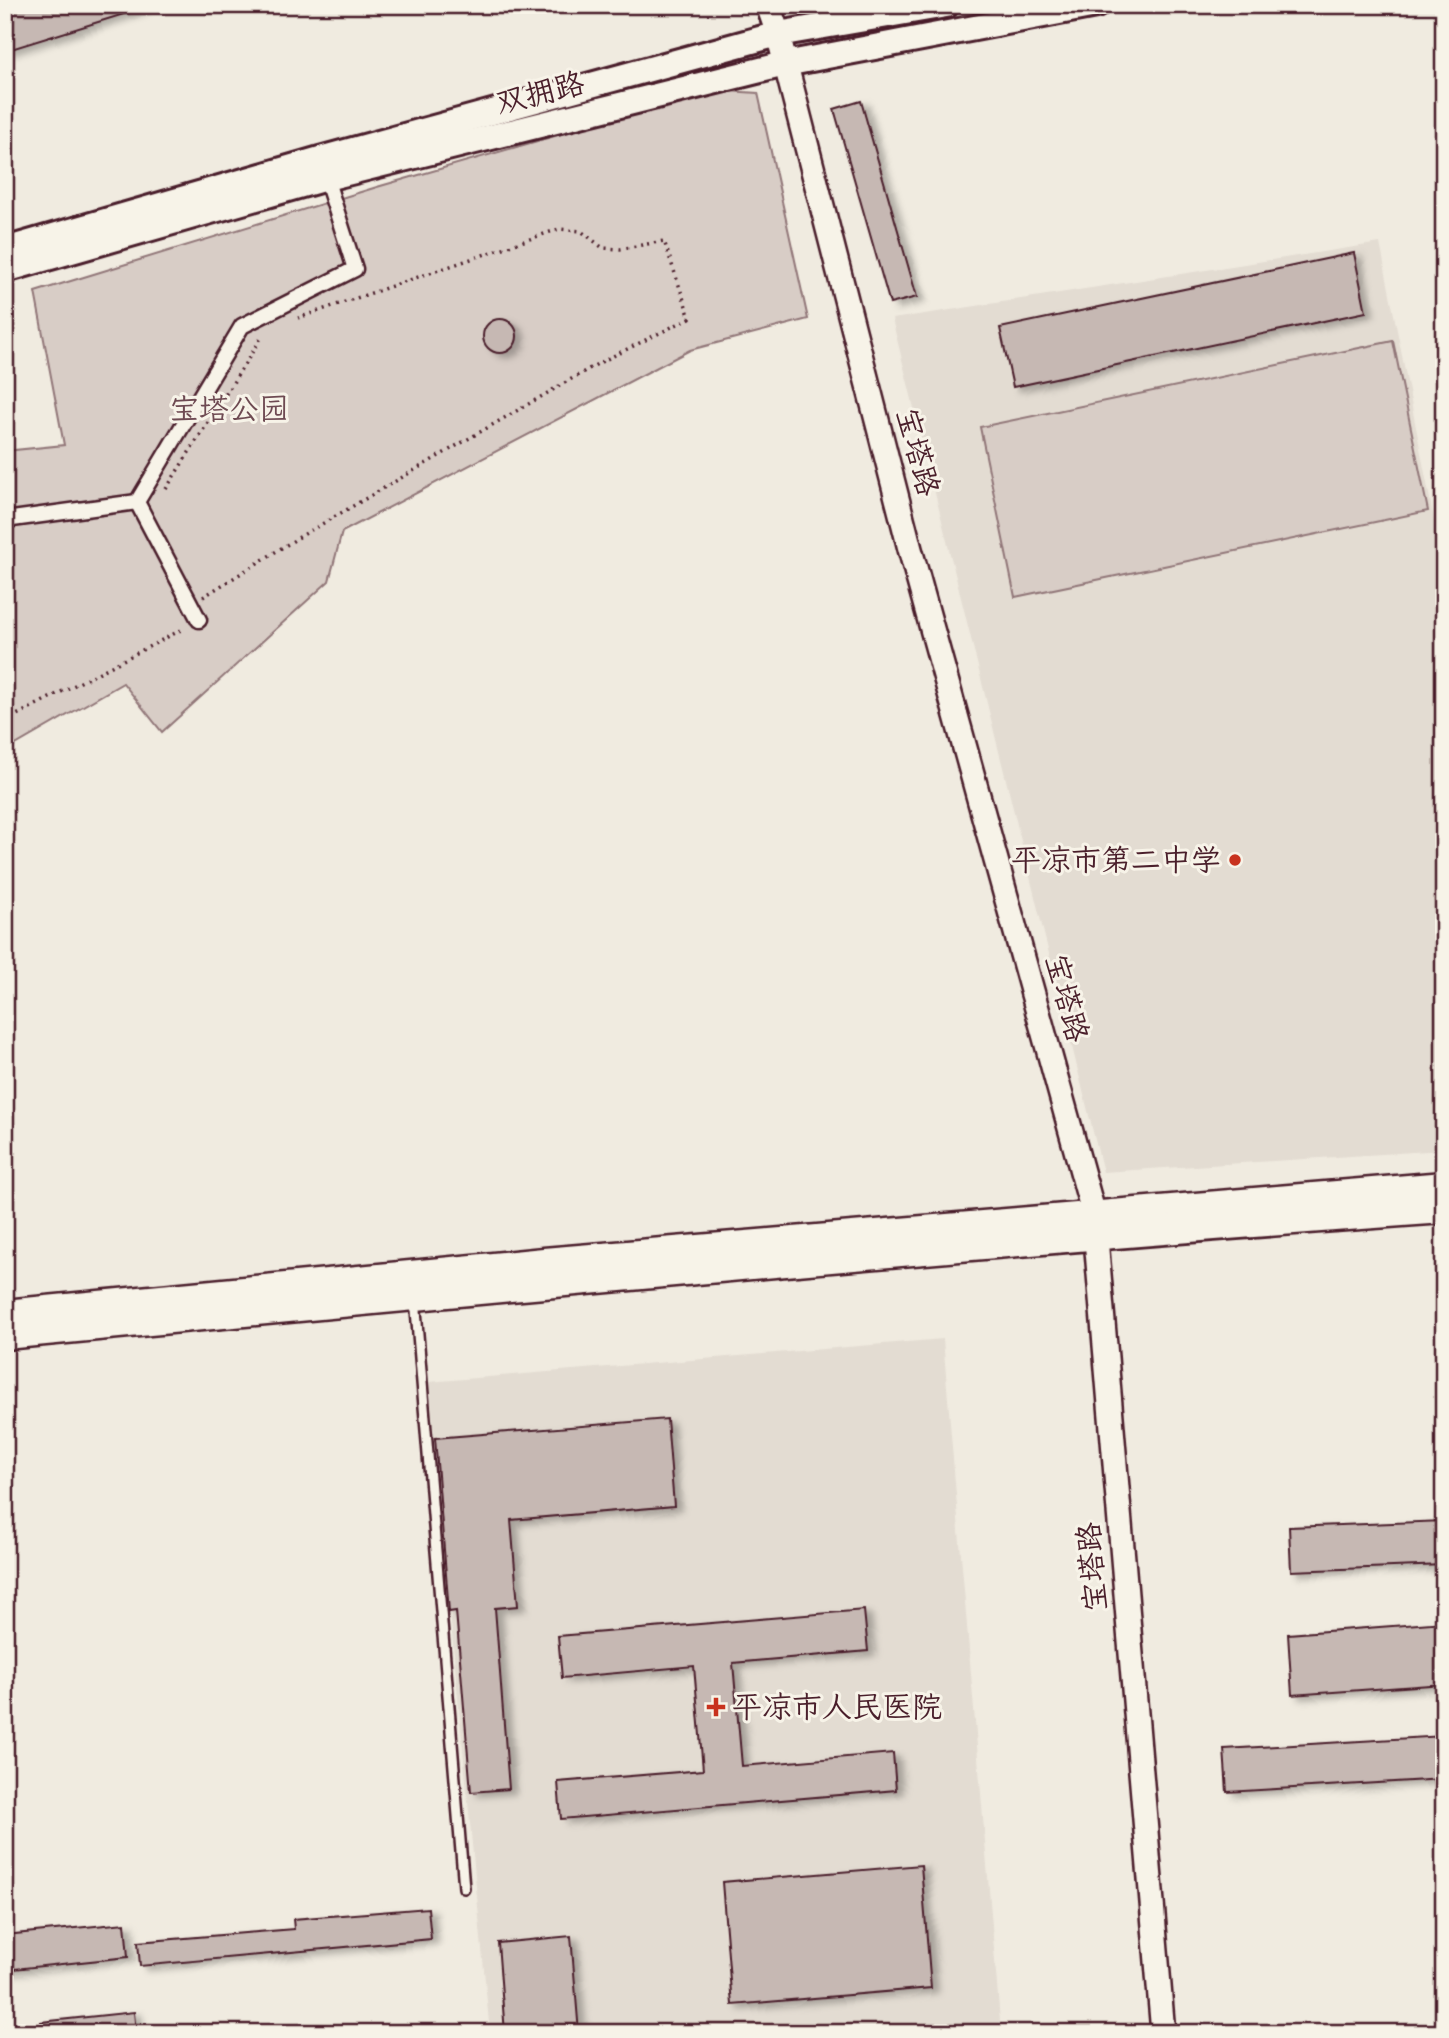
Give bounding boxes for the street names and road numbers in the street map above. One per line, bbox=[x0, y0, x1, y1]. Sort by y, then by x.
street label: 双拥路 bbox=[492, 64, 588, 122]
street label: 宝塔路 bbox=[888, 404, 948, 500]
street label: 宝塔路 bbox=[1037, 950, 1097, 1046]
street label: 宝塔路 bbox=[1069, 1521, 1115, 1613]

